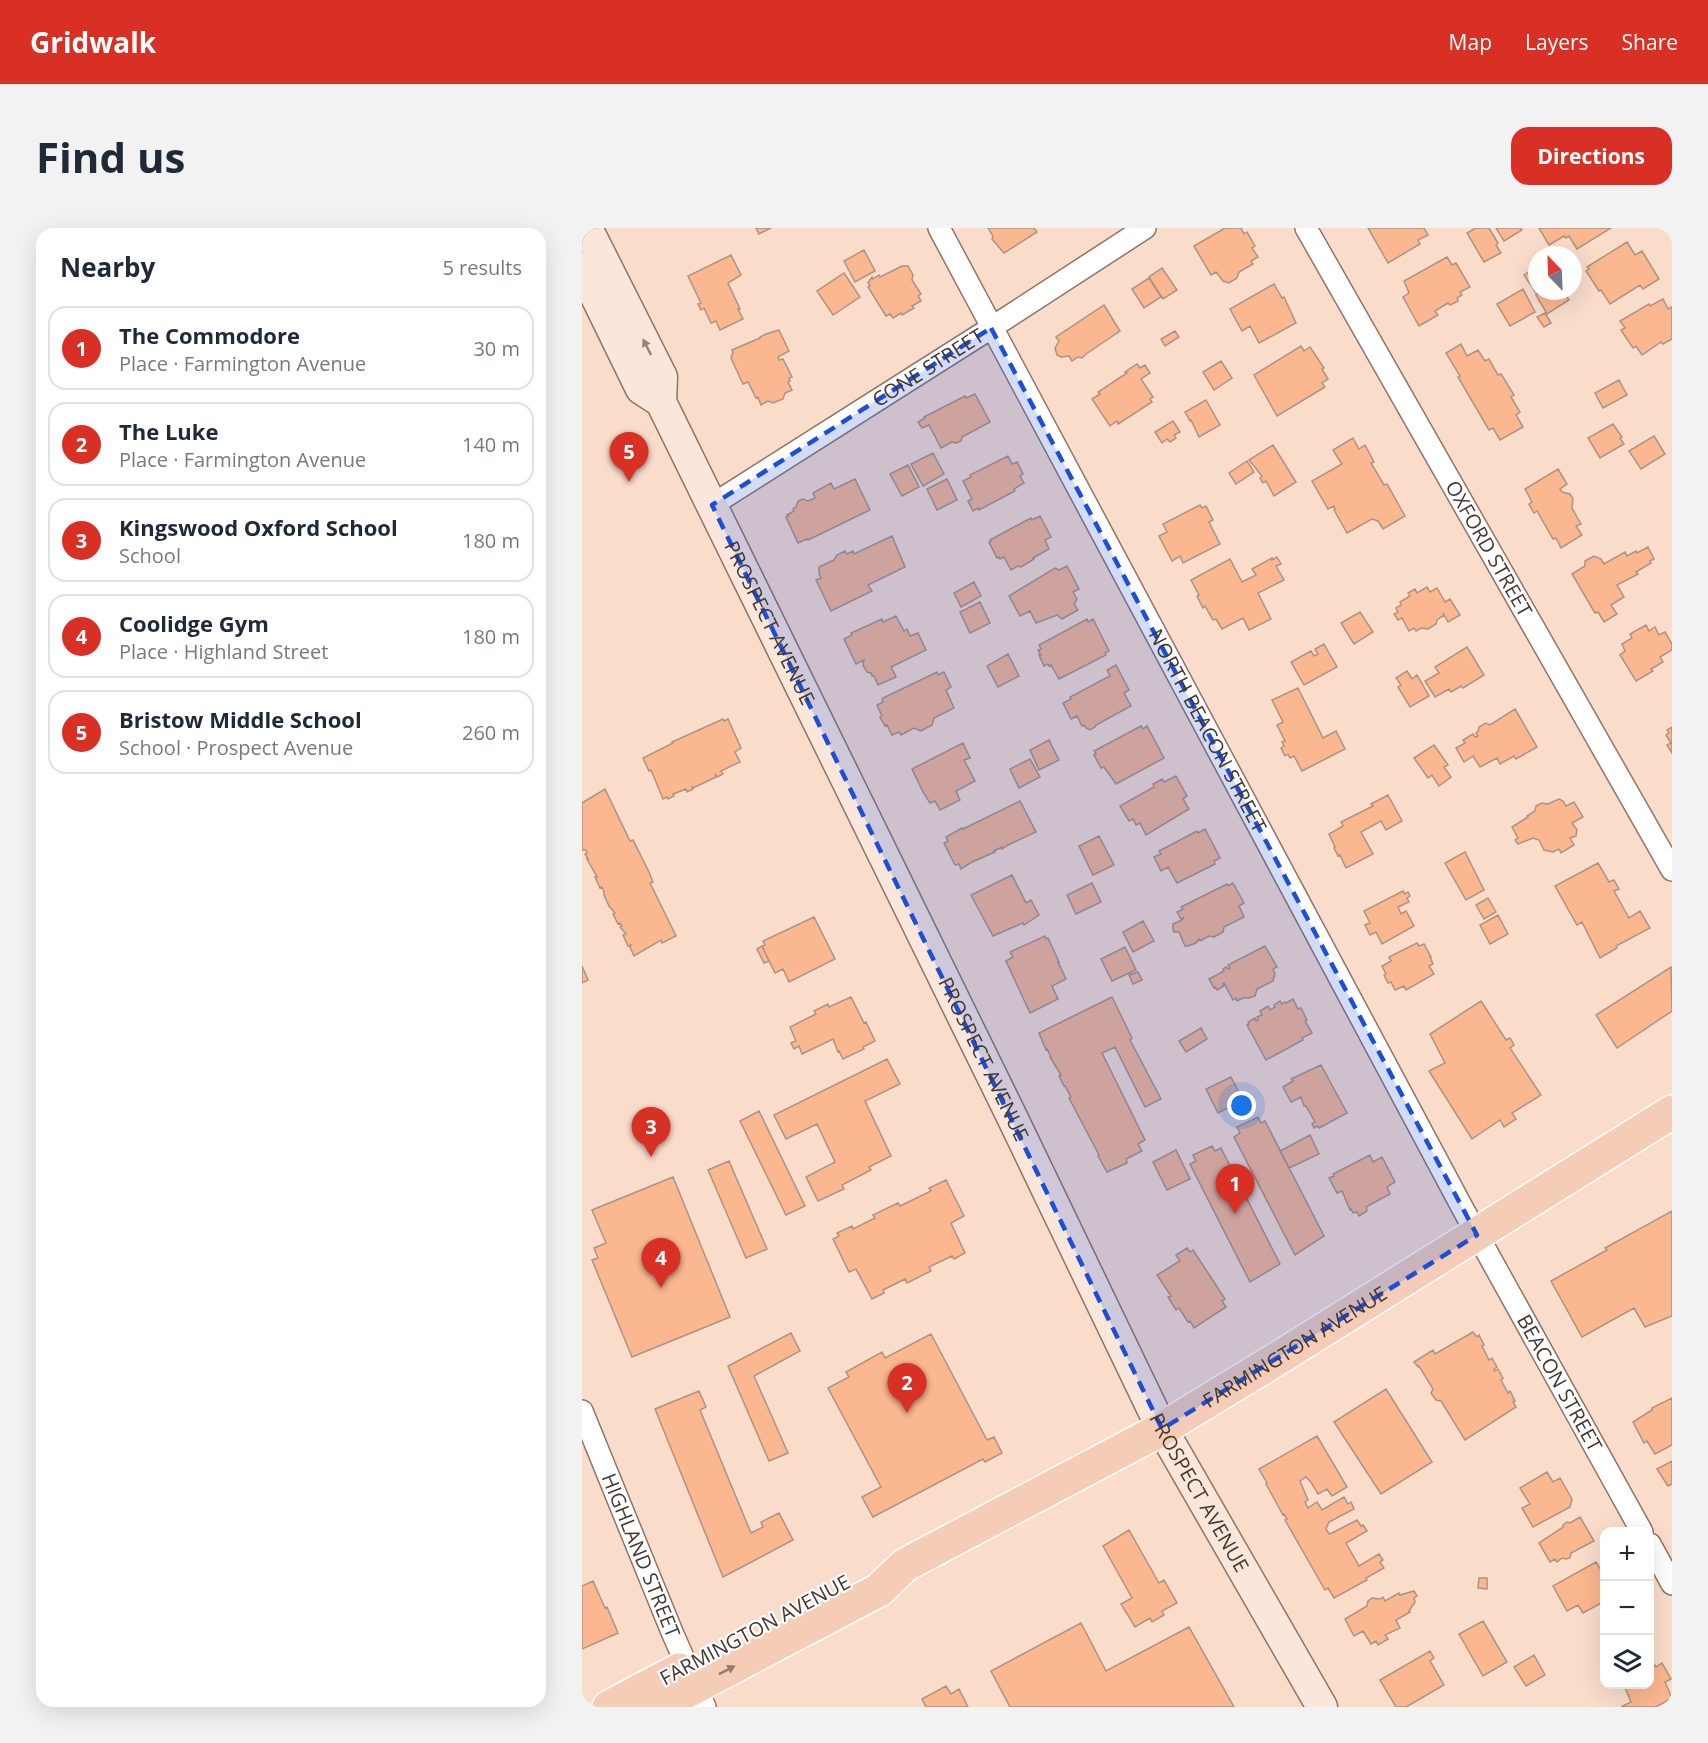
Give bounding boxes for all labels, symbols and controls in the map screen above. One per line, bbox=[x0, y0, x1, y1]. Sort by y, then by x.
text: Gridwalk bbox=[30, 23, 156, 61]
text: Map bbox=[1449, 28, 1492, 56]
text: Layers bbox=[1525, 28, 1589, 56]
text: Share bbox=[1622, 28, 1678, 56]
button: Directions bbox=[1511, 127, 1672, 185]
text: Find us bbox=[36, 128, 185, 185]
north arrow bbox=[1528, 246, 1582, 300]
text: Nearby bbox=[60, 249, 155, 285]
text: 5 results bbox=[442, 254, 522, 281]
text: The Commodore bbox=[119, 320, 300, 350]
street label: CONE STREET bbox=[867, 322, 989, 413]
text: 1 bbox=[76, 335, 87, 362]
text: 30 m bbox=[473, 335, 520, 362]
one-way arrow bbox=[642, 338, 652, 355]
text: Place · Farmington Avenue bbox=[119, 350, 366, 377]
text: The Luke bbox=[119, 416, 218, 446]
text: 2 bbox=[76, 431, 87, 458]
text: 140 m bbox=[462, 431, 520, 458]
pin: 5 bbox=[610, 432, 648, 482]
text: Place · Farmington Avenue bbox=[119, 446, 366, 473]
street label: OXFORD STREET bbox=[1440, 475, 1539, 621]
text: Kingswood Oxford School bbox=[119, 512, 398, 542]
text: 3 bbox=[76, 527, 87, 554]
text: 180 m bbox=[462, 527, 520, 554]
street label: PROSPECT AVENUE bbox=[718, 536, 822, 709]
text: School bbox=[119, 542, 181, 569]
text: Coolidge Gym bbox=[119, 608, 269, 638]
text: 4 bbox=[76, 623, 87, 650]
text: 180 m bbox=[462, 623, 520, 650]
street label: NORTH BEACON STREET bbox=[1143, 624, 1273, 837]
text: Place · Highland Street bbox=[119, 638, 328, 665]
text: Bristow Middle School bbox=[119, 704, 362, 734]
text: 5 bbox=[76, 719, 87, 746]
text: 260 m bbox=[462, 719, 520, 746]
text: School · Prospect Avenue bbox=[119, 734, 353, 761]
street label: PROSPECT AVENUE bbox=[932, 973, 1036, 1145]
your location bbox=[1227, 1091, 1256, 1120]
pin: 3 bbox=[632, 1108, 670, 1157]
pin: 1 bbox=[1216, 1164, 1254, 1214]
pin: 4 bbox=[642, 1238, 680, 1288]
street label: FARMINGTON AVENUE bbox=[1198, 1279, 1392, 1414]
street label: BEACON STREET bbox=[1511, 1309, 1609, 1456]
pin: 2 bbox=[888, 1364, 926, 1413]
street label: PROSPECT AVENUE bbox=[1143, 1408, 1256, 1577]
street label: HIGHLAND STREET bbox=[596, 1469, 687, 1641]
map controls bbox=[1600, 1527, 1654, 1689]
button: + bbox=[1600, 1527, 1654, 1581]
street label: FARMINGTON AVENUE bbox=[655, 1568, 855, 1691]
button: − bbox=[1600, 1581, 1654, 1635]
button: layers bbox=[1600, 1635, 1654, 1689]
one-way arrow bbox=[719, 1665, 736, 1675]

